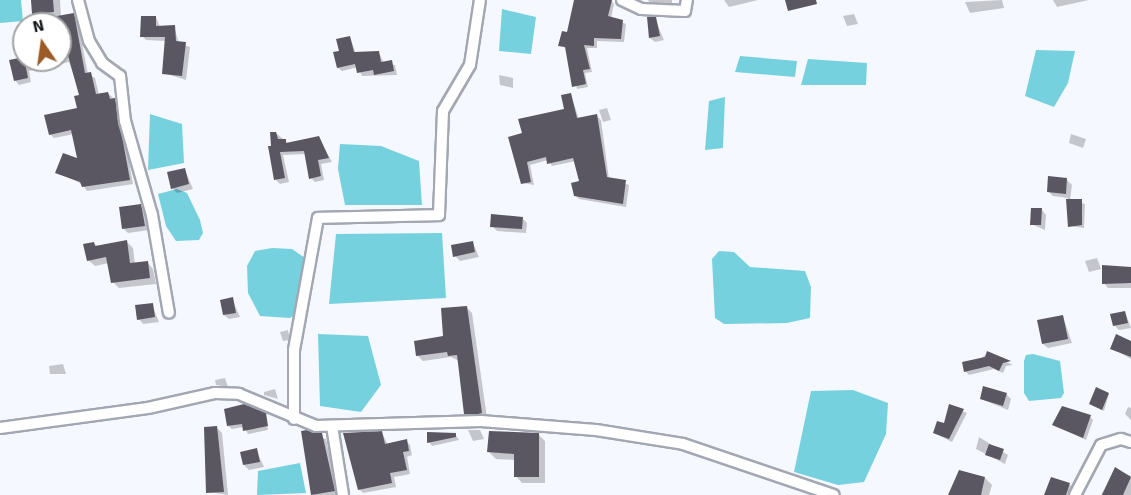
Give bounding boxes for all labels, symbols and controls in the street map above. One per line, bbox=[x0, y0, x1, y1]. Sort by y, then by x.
north arrow bbox=[12, 12, 72, 72]
text: N bbox=[31, 15, 46, 37]

